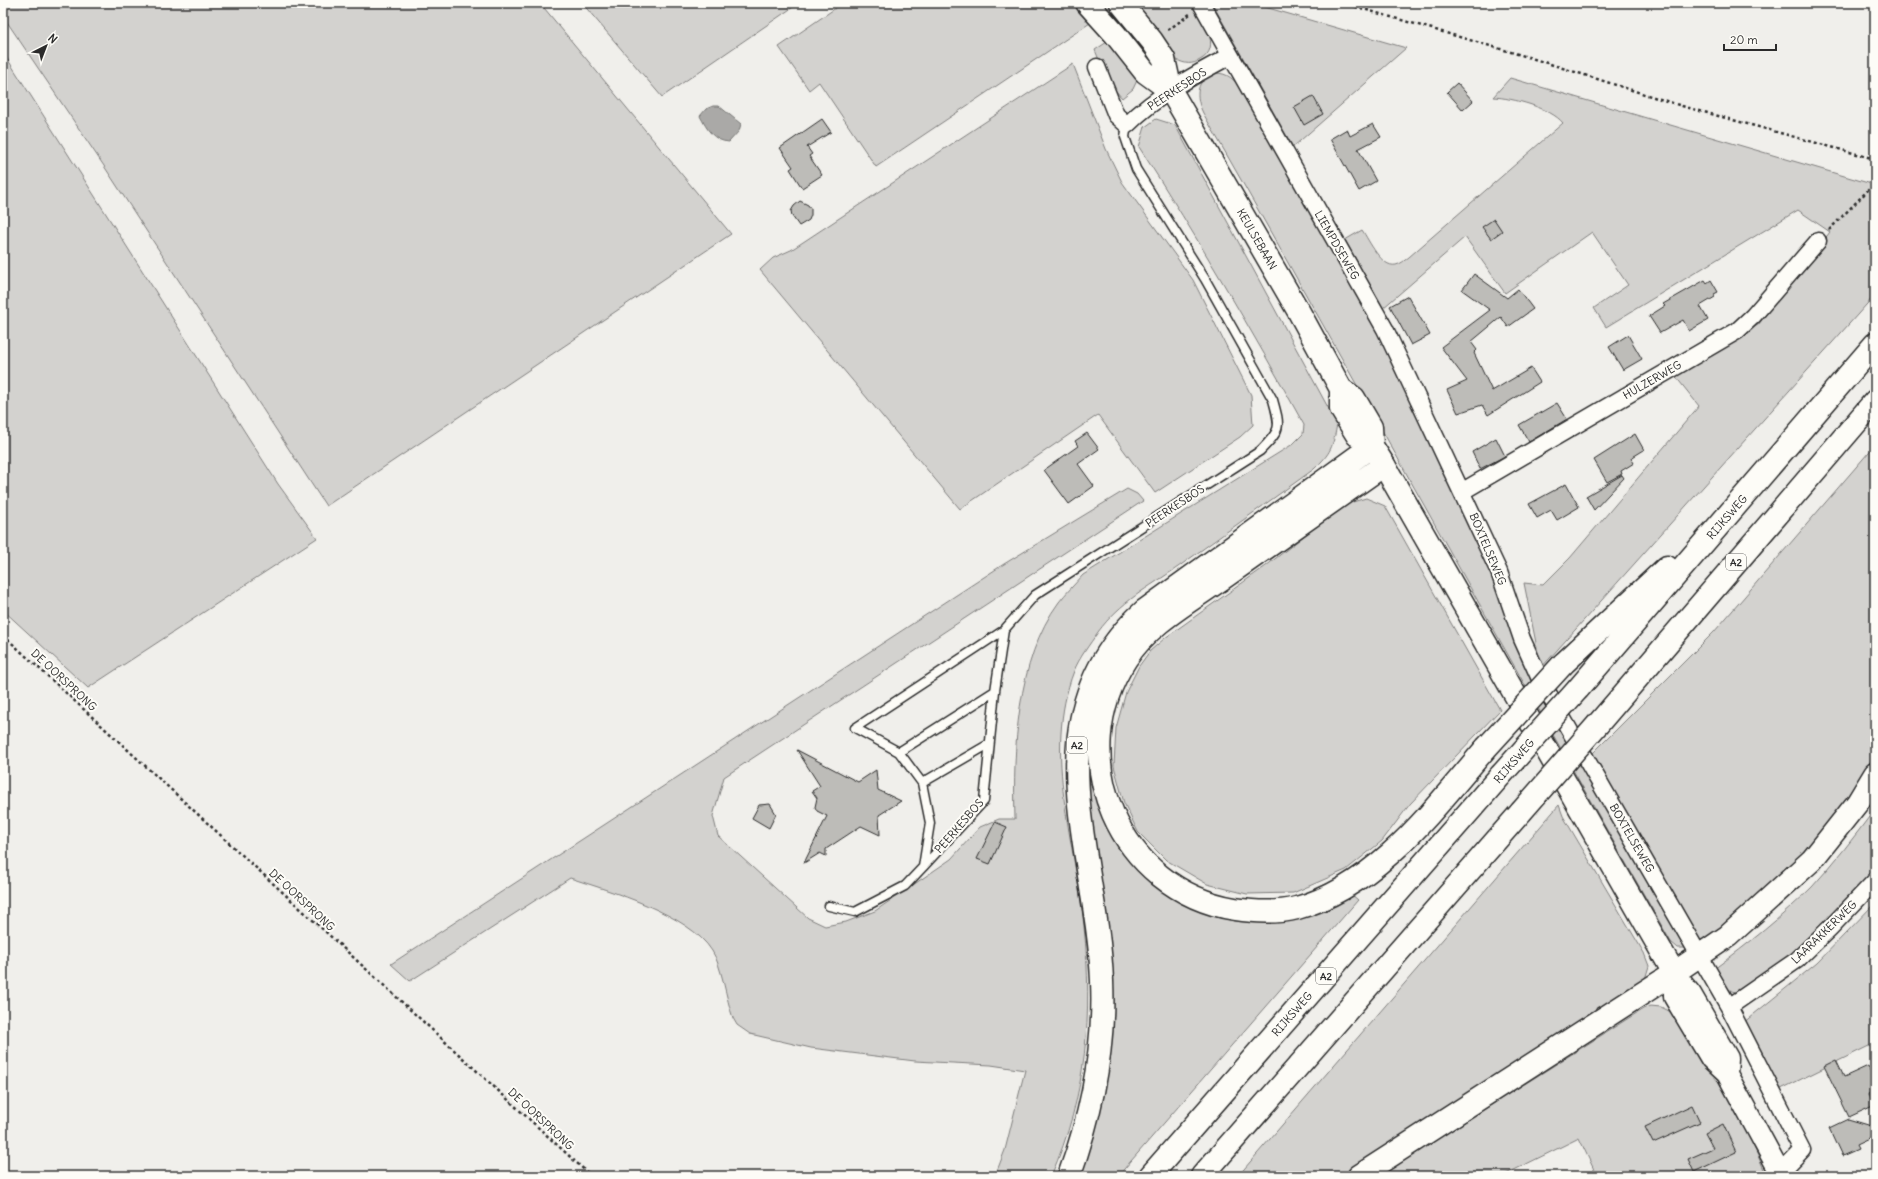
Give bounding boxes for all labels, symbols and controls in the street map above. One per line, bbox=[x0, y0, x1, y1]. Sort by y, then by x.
north arrow bbox=[26, 26, 66, 66]
scale bar bbox=[1724, 26, 1776, 52]
text: N bbox=[45, 31, 60, 46]
text: 20 m bbox=[1730, 32, 1758, 47]
street label: PEERKESBOS bbox=[1145, 65, 1209, 113]
street label: KEULSEBAAN bbox=[1234, 206, 1280, 272]
street label: LIEMPDSEWEG bbox=[1312, 208, 1362, 282]
street label: HULZERWEG bbox=[1620, 358, 1684, 402]
street label: PEERKESBOS bbox=[1143, 482, 1207, 530]
street label: RIJKSWEG bbox=[1704, 492, 1750, 542]
street label: BOXTELSEWEG bbox=[1466, 511, 1510, 587]
road number: A2 bbox=[1726, 554, 1746, 570]
street label: DE OORSPRONG bbox=[28, 646, 100, 714]
street label: RIJKSWEG bbox=[1491, 736, 1537, 786]
road number: A2 bbox=[1067, 737, 1087, 753]
street label: PEERKESBOS bbox=[932, 796, 986, 856]
street label: BOXTELSEWEG bbox=[1607, 801, 1657, 875]
street label: DE OORSPRONG bbox=[266, 866, 338, 934]
street label: LAARAKKERWEG bbox=[1788, 897, 1860, 967]
road number: A2 bbox=[1316, 968, 1336, 984]
street label: RIJKSWEG bbox=[1269, 989, 1315, 1039]
street label: DE OORSPRONG bbox=[505, 1085, 577, 1153]

